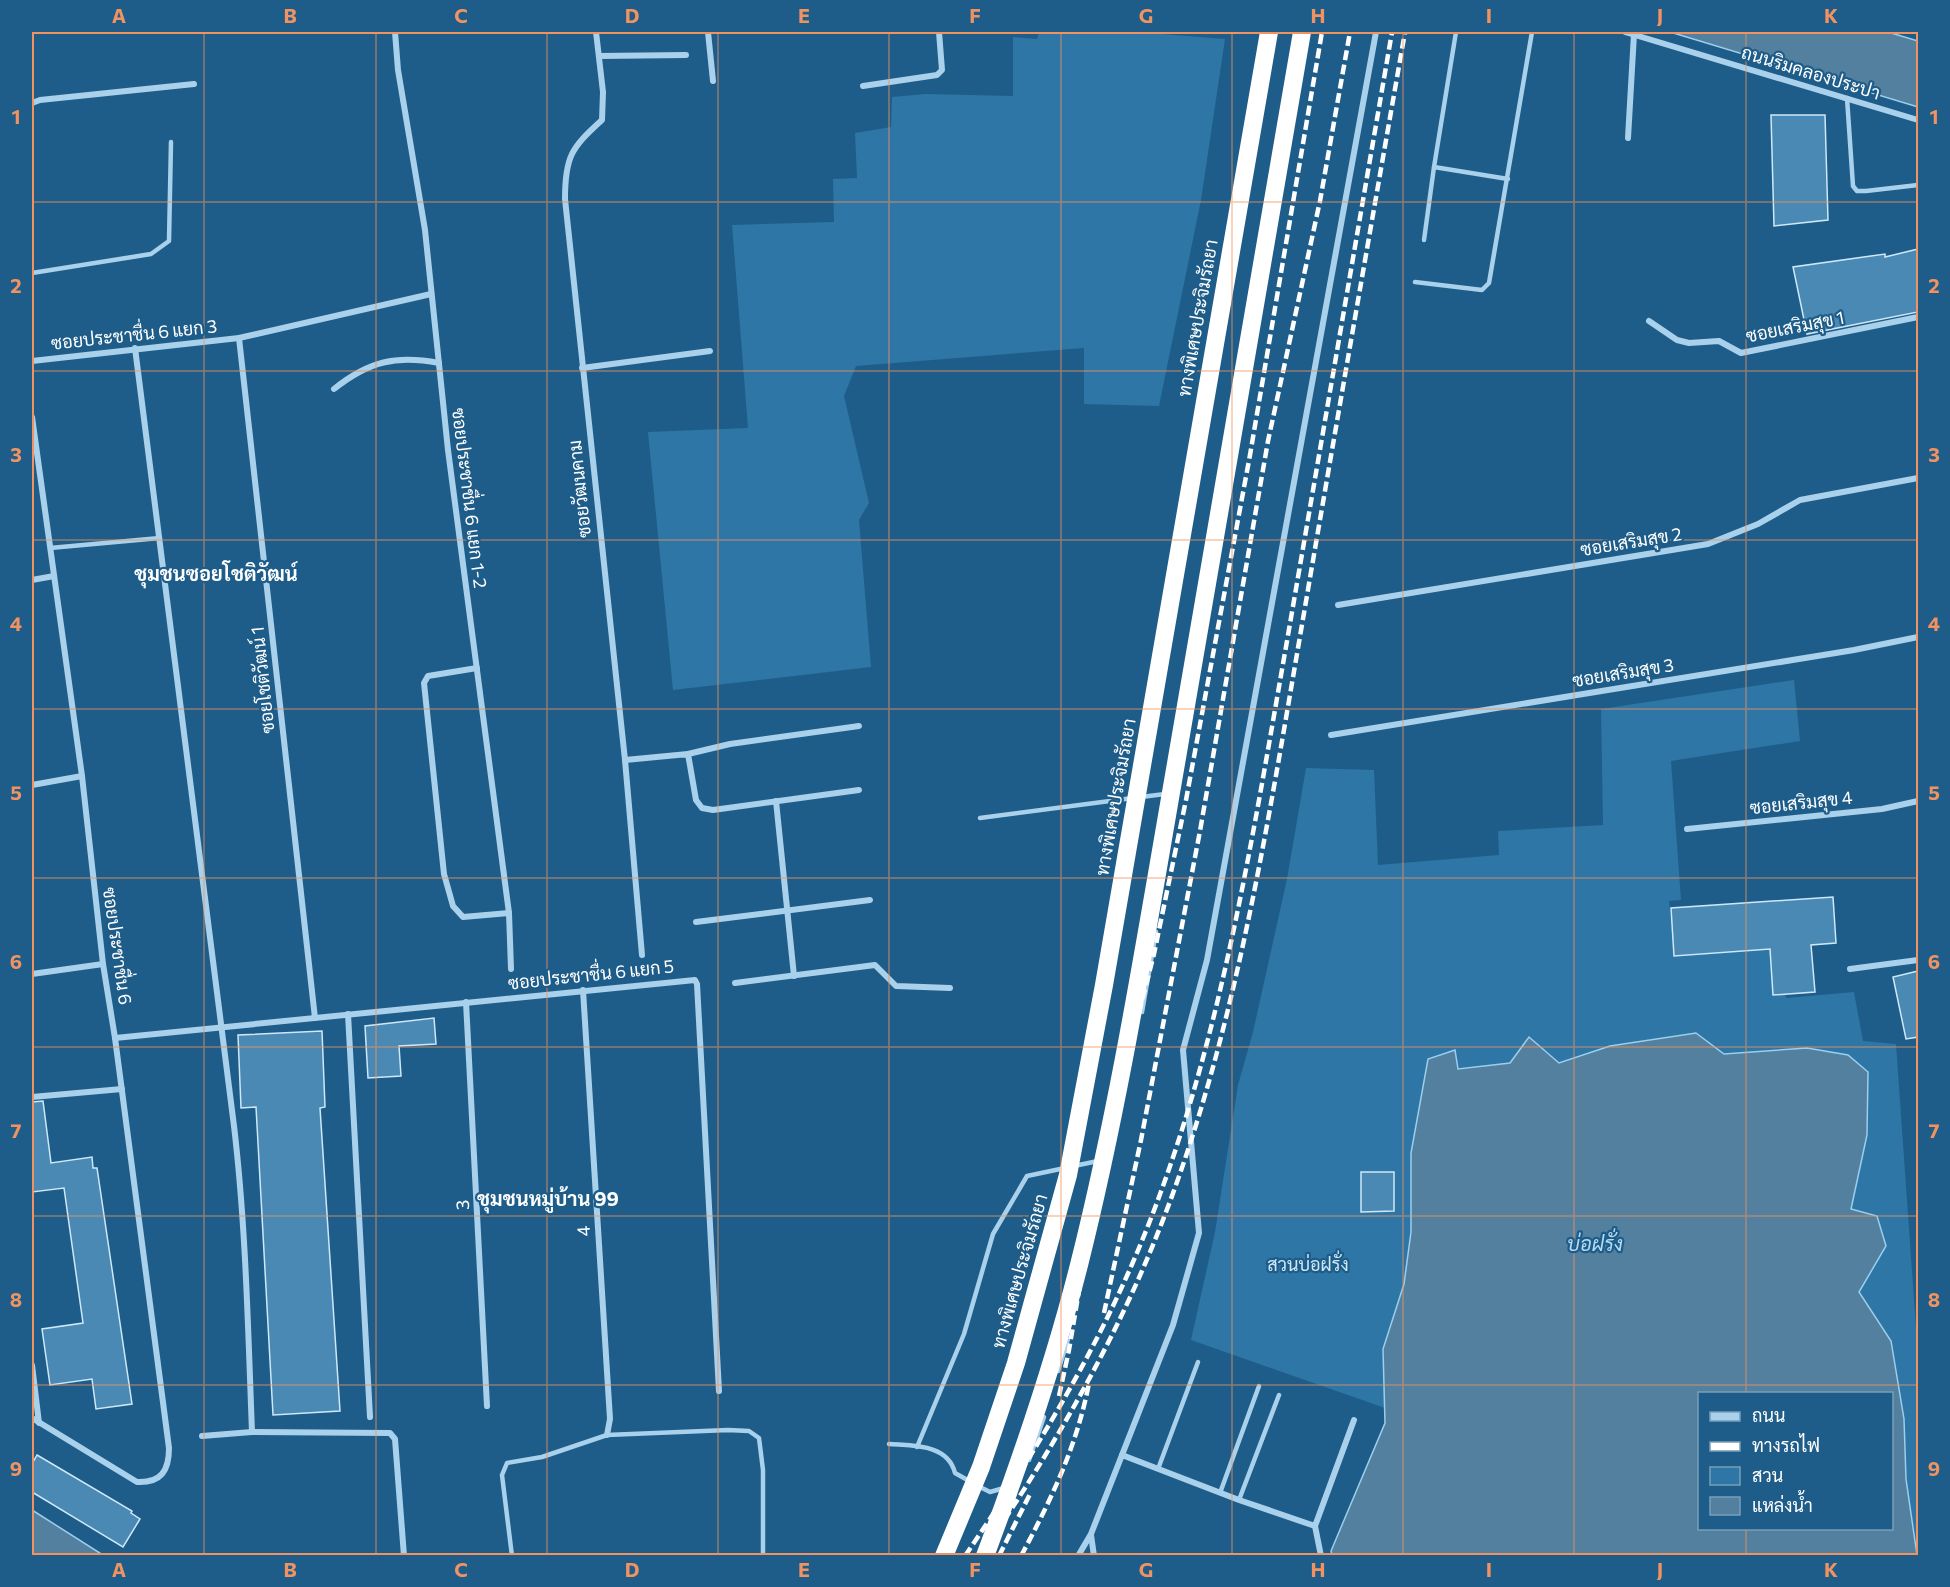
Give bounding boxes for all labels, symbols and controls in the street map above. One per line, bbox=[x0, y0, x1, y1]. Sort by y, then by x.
text: A bbox=[112, 3, 126, 27]
text: B bbox=[283, 3, 297, 27]
text: C bbox=[454, 3, 468, 27]
text: D bbox=[625, 3, 639, 27]
text: E bbox=[798, 3, 810, 27]
text: F bbox=[969, 3, 981, 27]
text: G bbox=[1139, 3, 1153, 27]
text: H bbox=[1311, 3, 1326, 27]
text: I bbox=[1486, 3, 1492, 27]
text: J bbox=[1657, 3, 1663, 27]
text: K bbox=[1824, 3, 1838, 27]
street label: ถนนริมคลองประปา bbox=[1739, 40, 1883, 104]
text: 1 bbox=[11, 104, 21, 128]
text: 1 bbox=[1929, 104, 1939, 128]
street label: ทางพิเศษประจิมรัถยา bbox=[1172, 237, 1222, 399]
text: 2 bbox=[10, 273, 22, 297]
text: 2 bbox=[1928, 273, 1940, 297]
street label: ซอยเสริมสุข 1 bbox=[1744, 306, 1847, 348]
street label: ซอยประชาชื่น 6 แยก 3 bbox=[50, 310, 218, 354]
street label: ซอยประชาชื่น 6 แยก 1-2 bbox=[448, 406, 496, 590]
street label: ซอยวัฒนคาม bbox=[563, 439, 595, 539]
text: 3 bbox=[10, 442, 22, 466]
text: 3 bbox=[1928, 442, 1940, 466]
street label: ซอยเสริมสุข 2 bbox=[1579, 522, 1684, 562]
district label: ชุมชนซอยโชติวัฒน์ bbox=[134, 560, 299, 589]
text: 4 bbox=[10, 611, 22, 635]
text: 4 bbox=[1928, 611, 1940, 635]
street label: ซอยโชติวัฒน์ 1 bbox=[244, 625, 279, 735]
street label: ซอยเสริมสุข 3 bbox=[1571, 653, 1676, 693]
street label: ทางพิเศษประจิมรัถยา bbox=[1090, 716, 1140, 878]
text: 5 bbox=[10, 780, 22, 804]
text: 5 bbox=[1928, 780, 1940, 804]
street label: ซอยเสริมสุข 4 bbox=[1749, 786, 1854, 820]
street label: ซอยประชาชื่น 6 bbox=[99, 885, 141, 1006]
text: 6 bbox=[10, 949, 22, 973]
text: 6 bbox=[1928, 949, 1940, 973]
street label: ซอยประชาชื่น 6 แยก 5 bbox=[506, 950, 675, 994]
text: 7 bbox=[11, 1118, 22, 1142]
text: 7 bbox=[1929, 1118, 1940, 1142]
district label: ชุมชนหมู่บ้าน 99 bbox=[477, 1186, 619, 1214]
street label: ทางพิเศษประจิมรัถยา bbox=[986, 1191, 1052, 1351]
street label: 3 bbox=[451, 1199, 473, 1211]
street label: 4 bbox=[572, 1225, 594, 1237]
water label: บ่อฝรั่ง bbox=[1567, 1228, 1623, 1255]
park label: สวนบ่อฝรั่ง bbox=[1267, 1250, 1349, 1275]
text: 8 bbox=[10, 1287, 22, 1311]
text: 8 bbox=[1928, 1287, 1940, 1311]
legend bbox=[1698, 1392, 1893, 1530]
text: ถนน bbox=[1752, 1404, 1785, 1426]
text: ทางรถไฟ bbox=[1752, 1433, 1820, 1456]
text: 9 bbox=[10, 1456, 22, 1480]
text: 9 bbox=[1928, 1456, 1940, 1480]
text: สวน bbox=[1752, 1464, 1783, 1486]
text: แหล่งน้ำ bbox=[1752, 1490, 1813, 1516]
text: A bbox=[112, 1557, 126, 1581]
text: B bbox=[283, 1557, 297, 1581]
text: C bbox=[454, 1557, 468, 1581]
text: D bbox=[625, 1557, 639, 1581]
text: E bbox=[798, 1557, 810, 1581]
text: F bbox=[969, 1557, 981, 1581]
text: G bbox=[1139, 1557, 1153, 1581]
text: H bbox=[1311, 1557, 1326, 1581]
text: I bbox=[1486, 1557, 1492, 1581]
text: J bbox=[1657, 1557, 1663, 1581]
text: K bbox=[1824, 1557, 1838, 1581]

